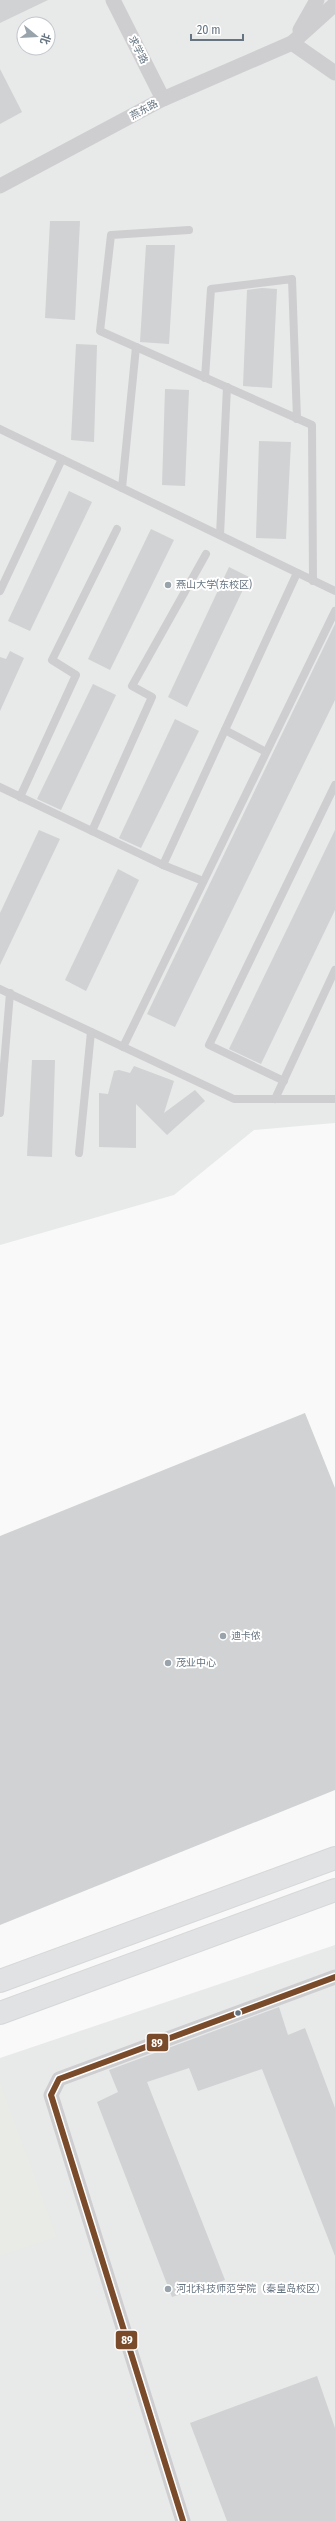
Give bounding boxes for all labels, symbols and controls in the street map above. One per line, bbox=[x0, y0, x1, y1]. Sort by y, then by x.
north arrow bbox=[16, 16, 56, 56]
scale bar bbox=[191, 16, 243, 42]
text: 20 m bbox=[197, 23, 221, 37]
text: 北 bbox=[37, 32, 53, 46]
street label: 求学路 bbox=[126, 34, 150, 66]
street label: 燕东路 bbox=[128, 98, 160, 122]
place label: 燕山大学(东校区) bbox=[176, 578, 252, 591]
marker: 燕山大学(东校区) bbox=[163, 580, 173, 590]
place label: 迪卡侬 bbox=[231, 1630, 261, 1642]
marker: 迪卡侬 bbox=[218, 1631, 228, 1641]
place label: 茂业中心 bbox=[176, 1657, 216, 1669]
marker: 茂业中心 bbox=[163, 1658, 173, 1668]
unlabelled marker bbox=[233, 2008, 243, 2018]
line badge: 89 bbox=[146, 2033, 169, 2052]
text: 89 bbox=[151, 2037, 163, 2050]
place label: 河北科技师范学院（秦皇岛校区） bbox=[176, 2283, 326, 2295]
marker: 河北科技师范学院（秦皇岛校区） bbox=[163, 2284, 173, 2294]
line badge: 89 bbox=[115, 2330, 138, 2350]
text: 89 bbox=[121, 2334, 133, 2347]

